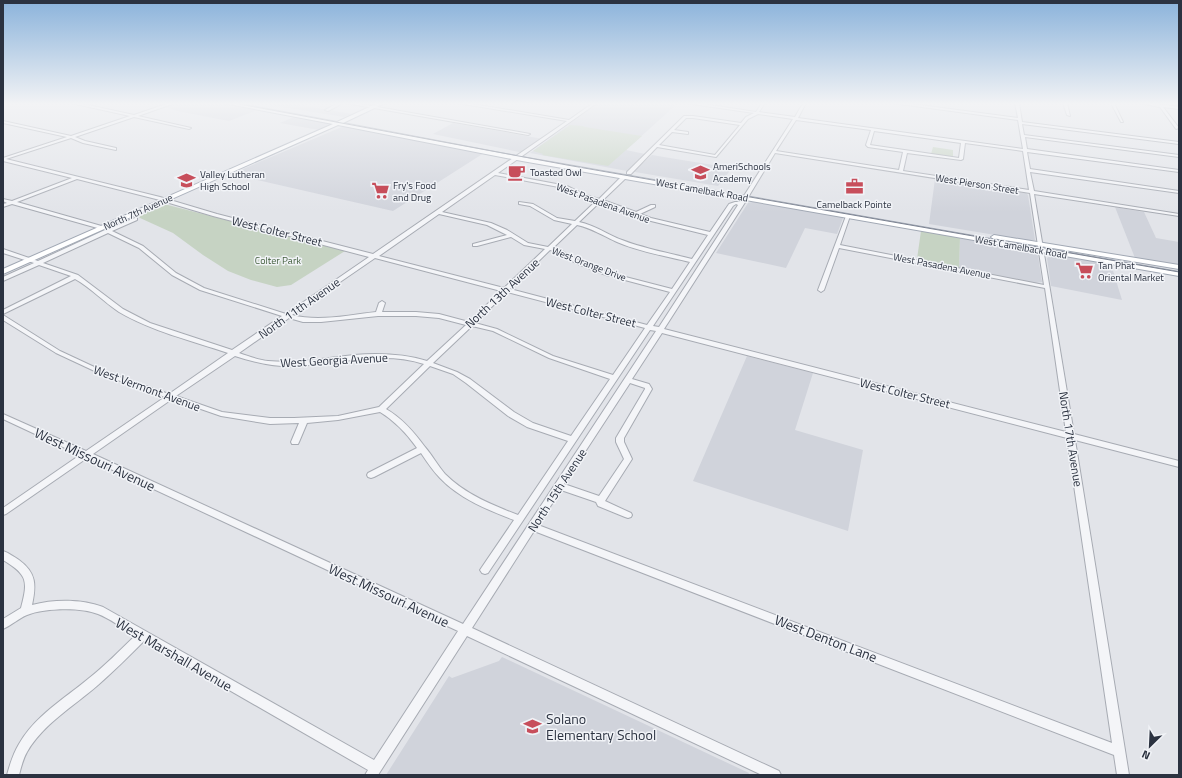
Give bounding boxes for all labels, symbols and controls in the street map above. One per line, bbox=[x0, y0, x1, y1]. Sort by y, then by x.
place label: AmeriSchools Academy bbox=[713, 159, 771, 186]
cafe icon: Toasted Owl bbox=[507, 162, 527, 182]
school or university icon: AmeriSchools Academy bbox=[690, 162, 710, 182]
place label: Toasted Owl bbox=[530, 165, 582, 180]
place label: Valley Lutheran High School bbox=[200, 167, 265, 194]
school or university icon: Valley Lutheran High School bbox=[177, 170, 197, 190]
street label: West Pierson Street bbox=[934, 170, 1020, 198]
street label: West Camelback Road bbox=[655, 174, 749, 206]
office icon: Camelback Pointe bbox=[844, 177, 864, 197]
place label: Fry's Food and Drug bbox=[393, 178, 436, 205]
street label: West Pasadena Avenue bbox=[554, 179, 652, 227]
supermarket icon: Fry's Food and Drug bbox=[370, 181, 390, 201]
street label: North 7th Avenue bbox=[101, 190, 175, 234]
place label: Camelback Pointe bbox=[816, 197, 892, 212]
street label: West Colter Street bbox=[230, 211, 325, 252]
street label: West Camelback Road bbox=[974, 231, 1068, 263]
street label: West Orange Drive bbox=[550, 243, 628, 285]
street label: West Pasadena Avenue bbox=[892, 249, 992, 283]
park label: Colter Park bbox=[255, 253, 301, 268]
street label: North 13th Avenue bbox=[460, 253, 544, 333]
place label: Tan Phat Oriental Market bbox=[1098, 258, 1164, 285]
supermarket icon: Tan Phat Oriental Market bbox=[1075, 261, 1095, 281]
street label: North 11th Avenue bbox=[254, 273, 344, 343]
street label: West Colter Street bbox=[544, 292, 639, 333]
street label: West Georgia Avenue bbox=[280, 348, 388, 372]
street label: West Vermont Avenue bbox=[91, 360, 203, 416]
street label: West Colter Street bbox=[858, 373, 953, 414]
street label: North 17th Avenue bbox=[1054, 390, 1088, 488]
street label: West Missouri Avenue bbox=[31, 422, 159, 496]
street label: North 15th Avenue bbox=[523, 445, 591, 535]
street label: West Missouri Avenue bbox=[325, 558, 453, 632]
street label: West Denton Lane bbox=[772, 609, 880, 667]
street label: West Marshall Avenue bbox=[112, 612, 236, 696]
place label: Solano Elementary School bbox=[546, 708, 656, 745]
school or university icon: Solano Elementary School bbox=[523, 716, 543, 736]
north arrow bbox=[1130, 726, 1170, 766]
text: N bbox=[1139, 746, 1153, 764]

